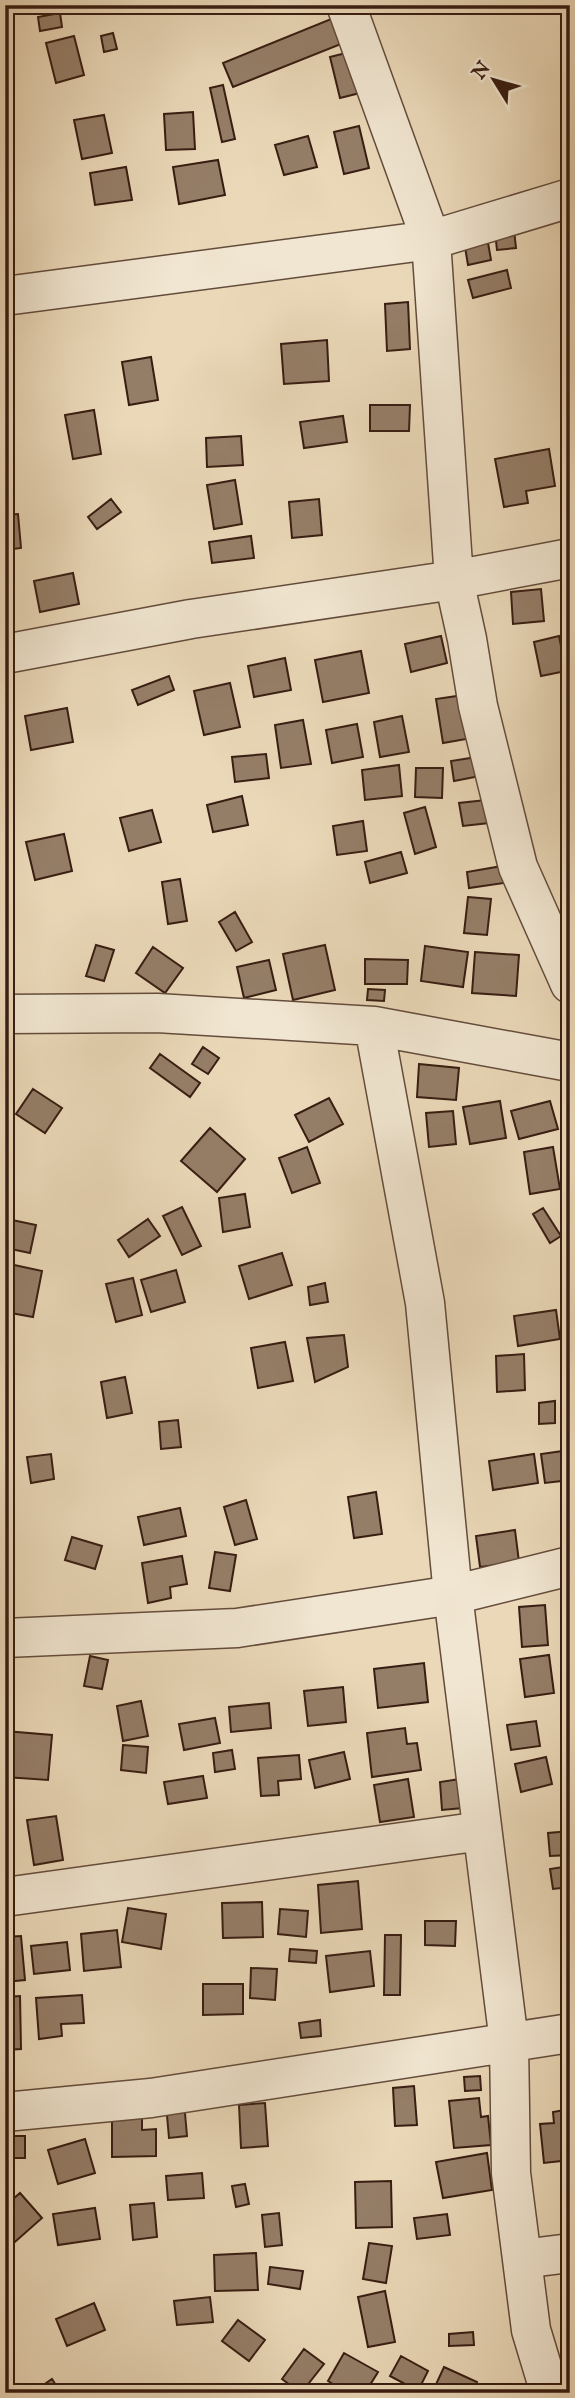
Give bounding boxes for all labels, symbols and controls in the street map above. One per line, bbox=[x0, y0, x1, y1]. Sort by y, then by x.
north arrow bbox=[460, 46, 530, 116]
text: N bbox=[467, 57, 497, 86]

